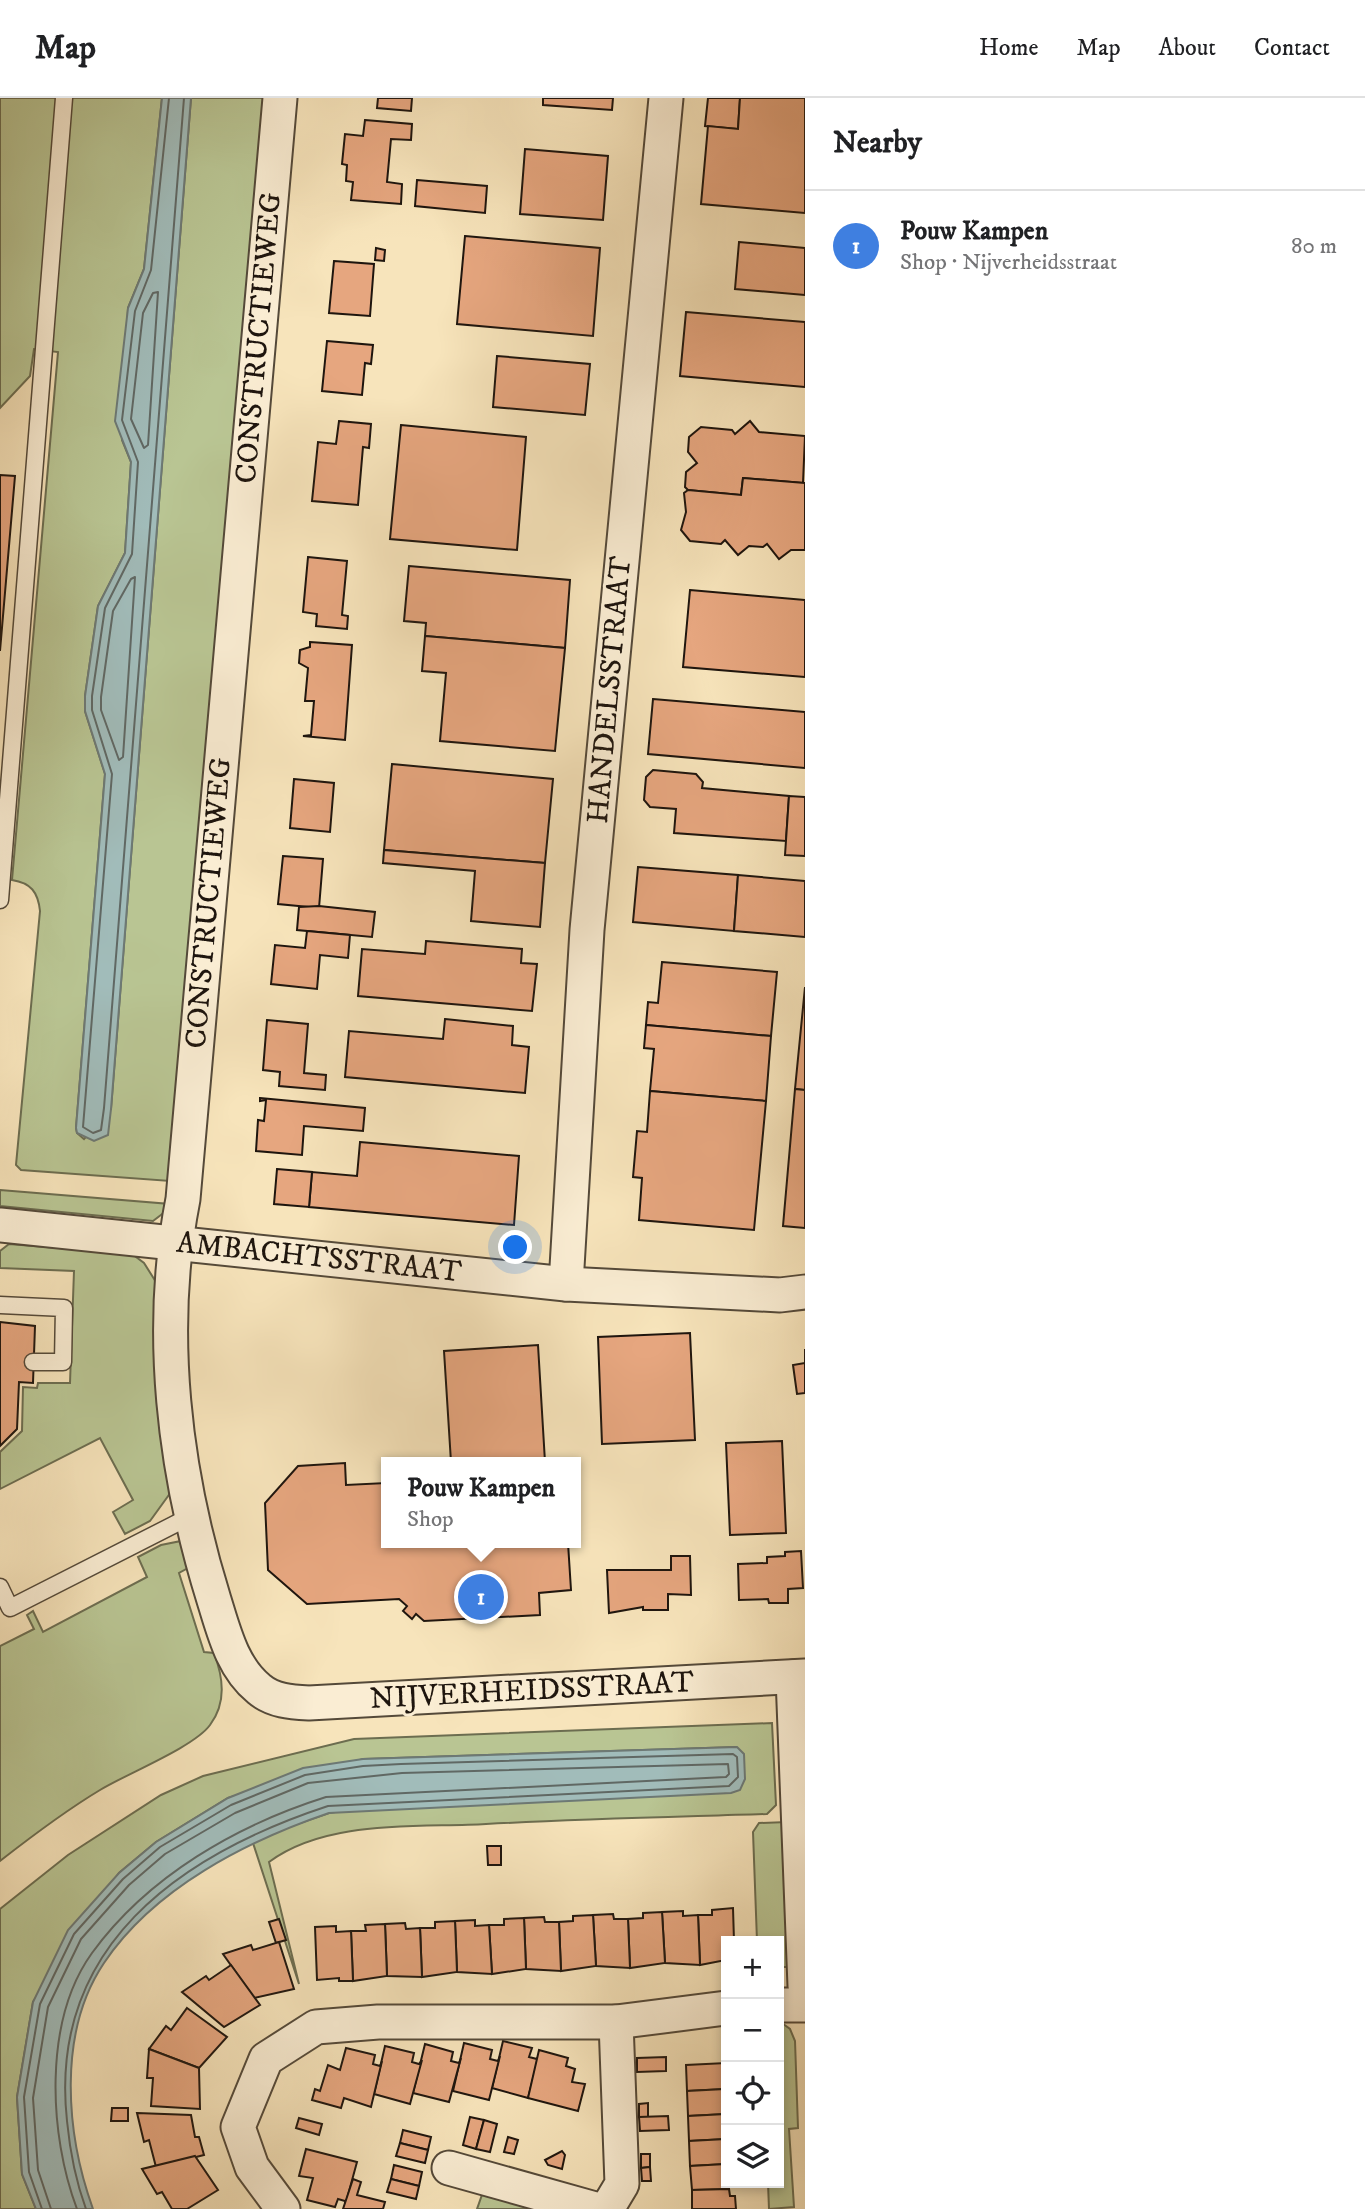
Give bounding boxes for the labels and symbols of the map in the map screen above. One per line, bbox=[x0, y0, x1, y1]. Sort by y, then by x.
street label: CONSTRUCTIEWEG bbox=[228, 191, 290, 485]
street label: HANDELSSTRAAT bbox=[580, 555, 640, 825]
street label: CONSTRUCTIEWEG bbox=[178, 756, 240, 1050]
street label: AMBACHTSSTRAAT bbox=[175, 1225, 464, 1291]
your location bbox=[498, 1230, 532, 1264]
pin: 1 bbox=[458, 1571, 504, 1623]
street label: NIJVERHEIDSSTRAAT bbox=[369, 1664, 695, 1718]

